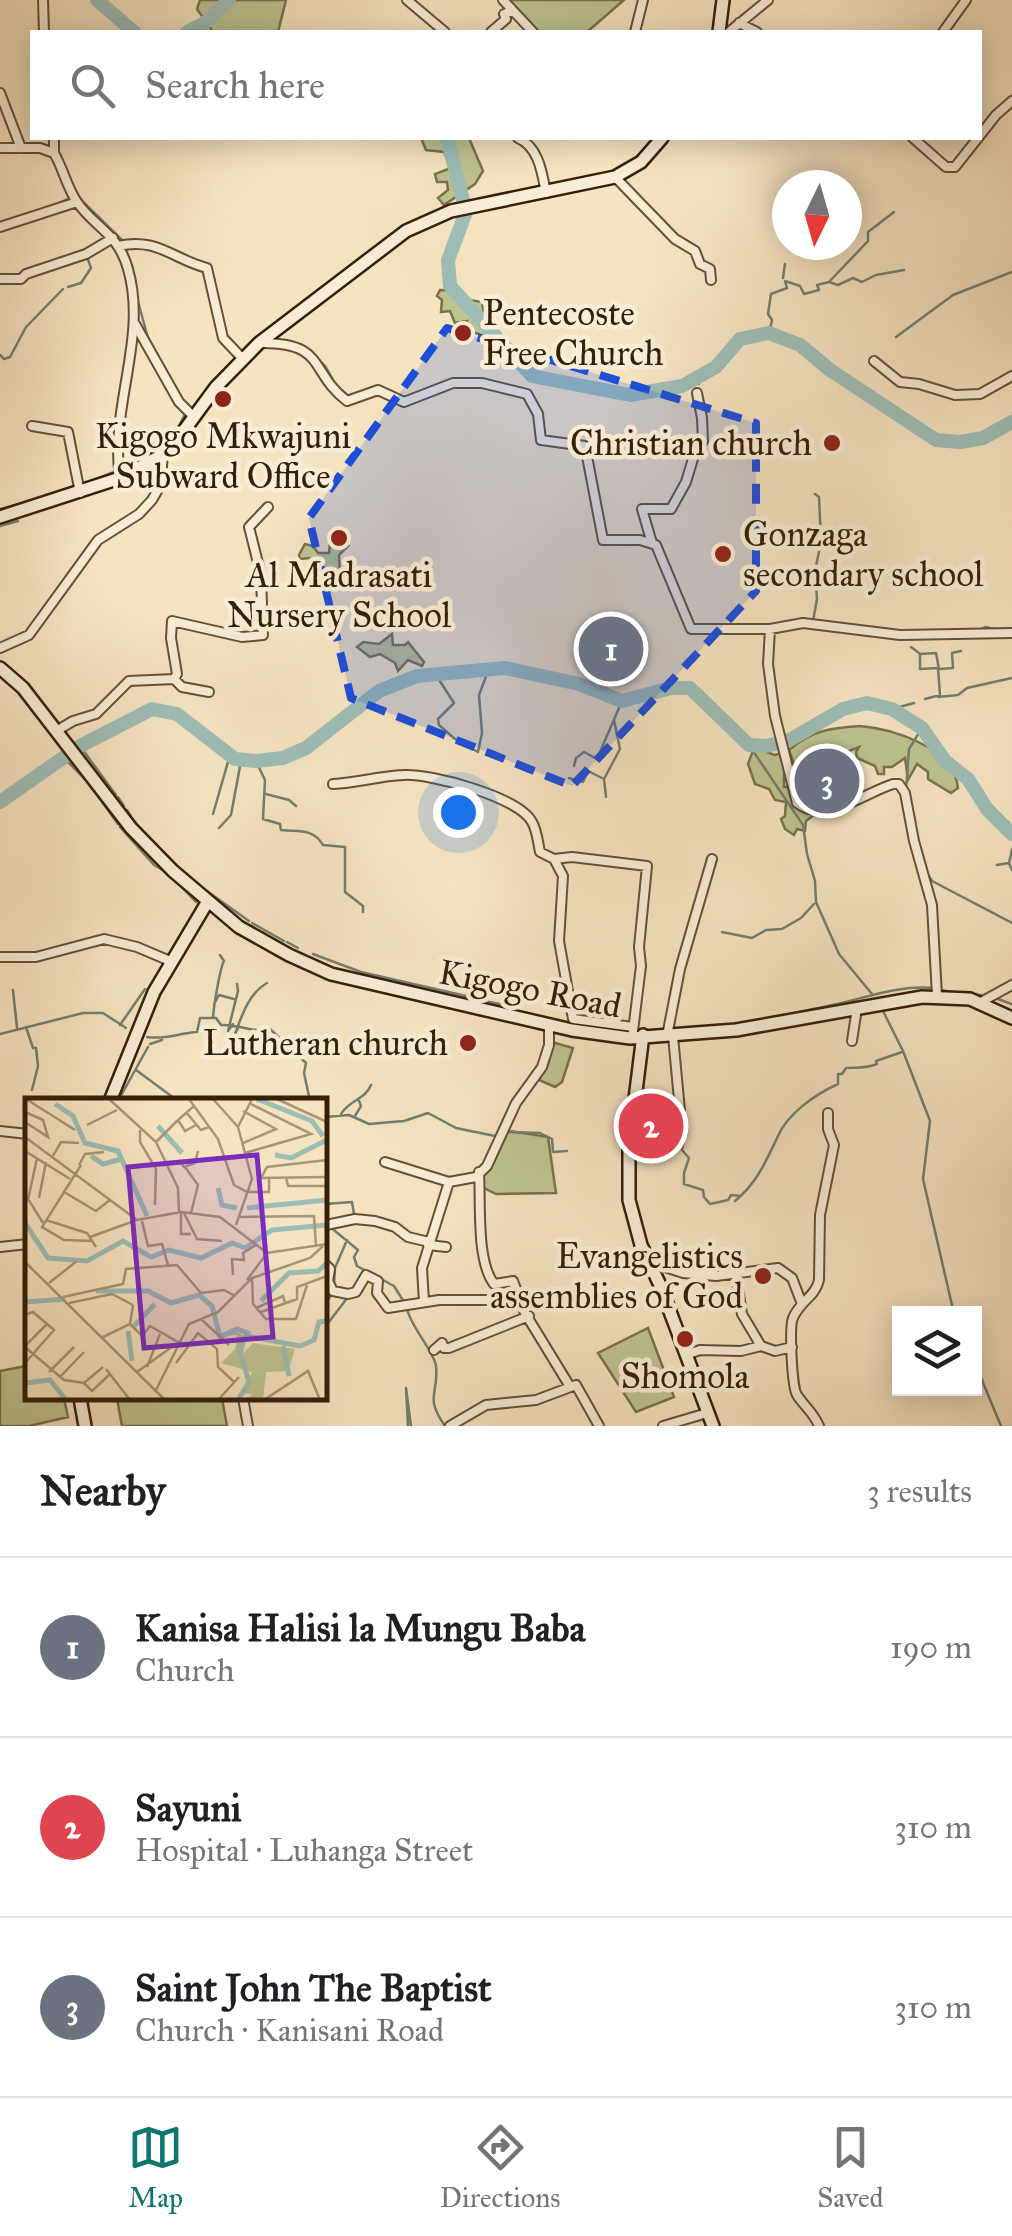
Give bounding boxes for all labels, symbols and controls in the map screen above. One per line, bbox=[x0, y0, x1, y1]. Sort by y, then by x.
search box bbox=[30, 30, 982, 140]
icon: search bbox=[65, 58, 120, 113]
text: Search here bbox=[145, 62, 325, 108]
north arrow bbox=[772, 170, 862, 260]
place label: Pentecoste Free Church bbox=[483, 292, 664, 375]
marker: Pentecoste Free Church bbox=[452, 322, 474, 344]
marker: Kigogo Mkwajuni Subward Office bbox=[212, 388, 234, 410]
place label: Kigogo Mkwajuni Subward Office bbox=[95, 415, 351, 498]
place label: Christian church bbox=[570, 422, 812, 465]
marker: Christian church bbox=[821, 432, 843, 454]
place label: Gonzaga secondary school bbox=[743, 513, 984, 596]
marker: Al Madrasati Nursery School bbox=[328, 527, 350, 549]
marker: Gonzaga secondary school bbox=[712, 543, 734, 565]
place label: Al Madrasati Nursery School bbox=[227, 554, 452, 637]
pin: 1 bbox=[578, 612, 644, 686]
pin: 3 bbox=[794, 744, 860, 818]
your location bbox=[433, 787, 484, 838]
street label: Kigogo Road bbox=[435, 950, 625, 1028]
place label: Lutheran church bbox=[203, 1022, 448, 1065]
marker: Lutheran church bbox=[457, 1032, 479, 1054]
pin: 2 bbox=[618, 1088, 684, 1164]
inset map bbox=[25, 1098, 328, 1401]
place label: Evangelistics assemblies of God bbox=[490, 1235, 743, 1318]
marker: Evangelistics assemblies of God bbox=[752, 1265, 774, 1287]
map controls bbox=[892, 1306, 982, 1396]
button: layers bbox=[892, 1306, 982, 1396]
marker: Shomola bbox=[674, 1328, 696, 1350]
place label: Shomola bbox=[621, 1355, 749, 1398]
text: Nearby bbox=[40, 1465, 165, 1517]
text: 3 results bbox=[867, 1472, 972, 1511]
text: Kanisa Halisi la Mungu Baba bbox=[135, 1605, 586, 1651]
text: 1 bbox=[66, 1628, 79, 1667]
text: 190 m bbox=[890, 1628, 972, 1667]
text: Church bbox=[135, 1651, 235, 1690]
text: Sayuni bbox=[135, 1785, 242, 1831]
text: 2 bbox=[65, 1808, 80, 1847]
text: 310 m bbox=[894, 1808, 972, 1847]
text: Hospital · Luhanga Street bbox=[135, 1831, 473, 1870]
text: Saint John The Baptist bbox=[135, 1965, 492, 2011]
text: 3 bbox=[66, 1988, 79, 2027]
text: 310 m bbox=[894, 1988, 972, 2027]
text: Church · Kanisani Road bbox=[135, 2011, 444, 2050]
tab: Map bbox=[128, 2120, 183, 2215]
tab: Directions bbox=[440, 2120, 561, 2215]
tab: Saved bbox=[817, 2120, 884, 2215]

